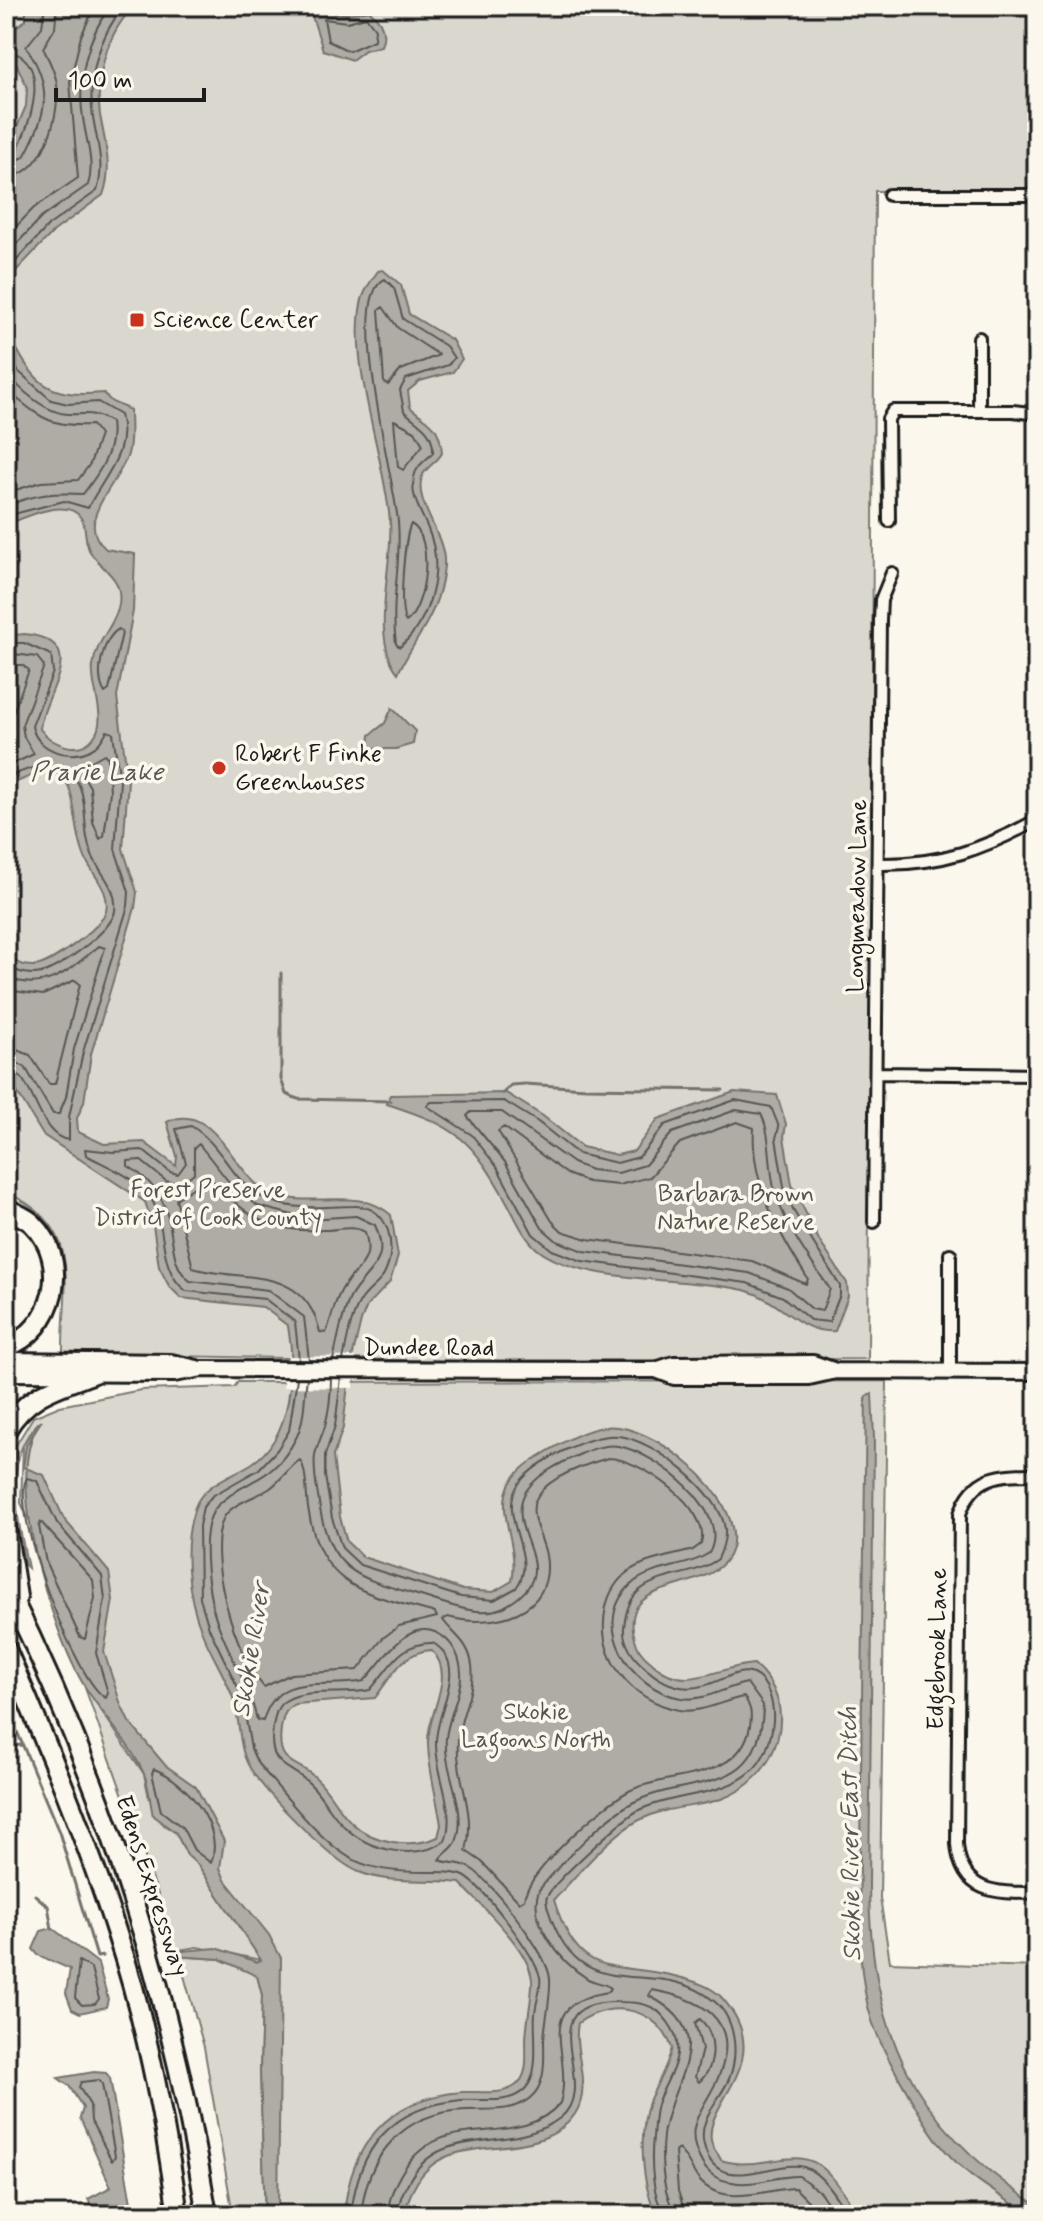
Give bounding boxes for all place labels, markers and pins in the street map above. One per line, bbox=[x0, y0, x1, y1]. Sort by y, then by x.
place label: Science Center bbox=[153, 305, 318, 336]
marker: Science Center bbox=[128, 311, 146, 329]
place label: Robert F Finke Greenhouses bbox=[235, 739, 382, 798]
marker: Robert F Finke Greenhouses bbox=[210, 759, 228, 777]

